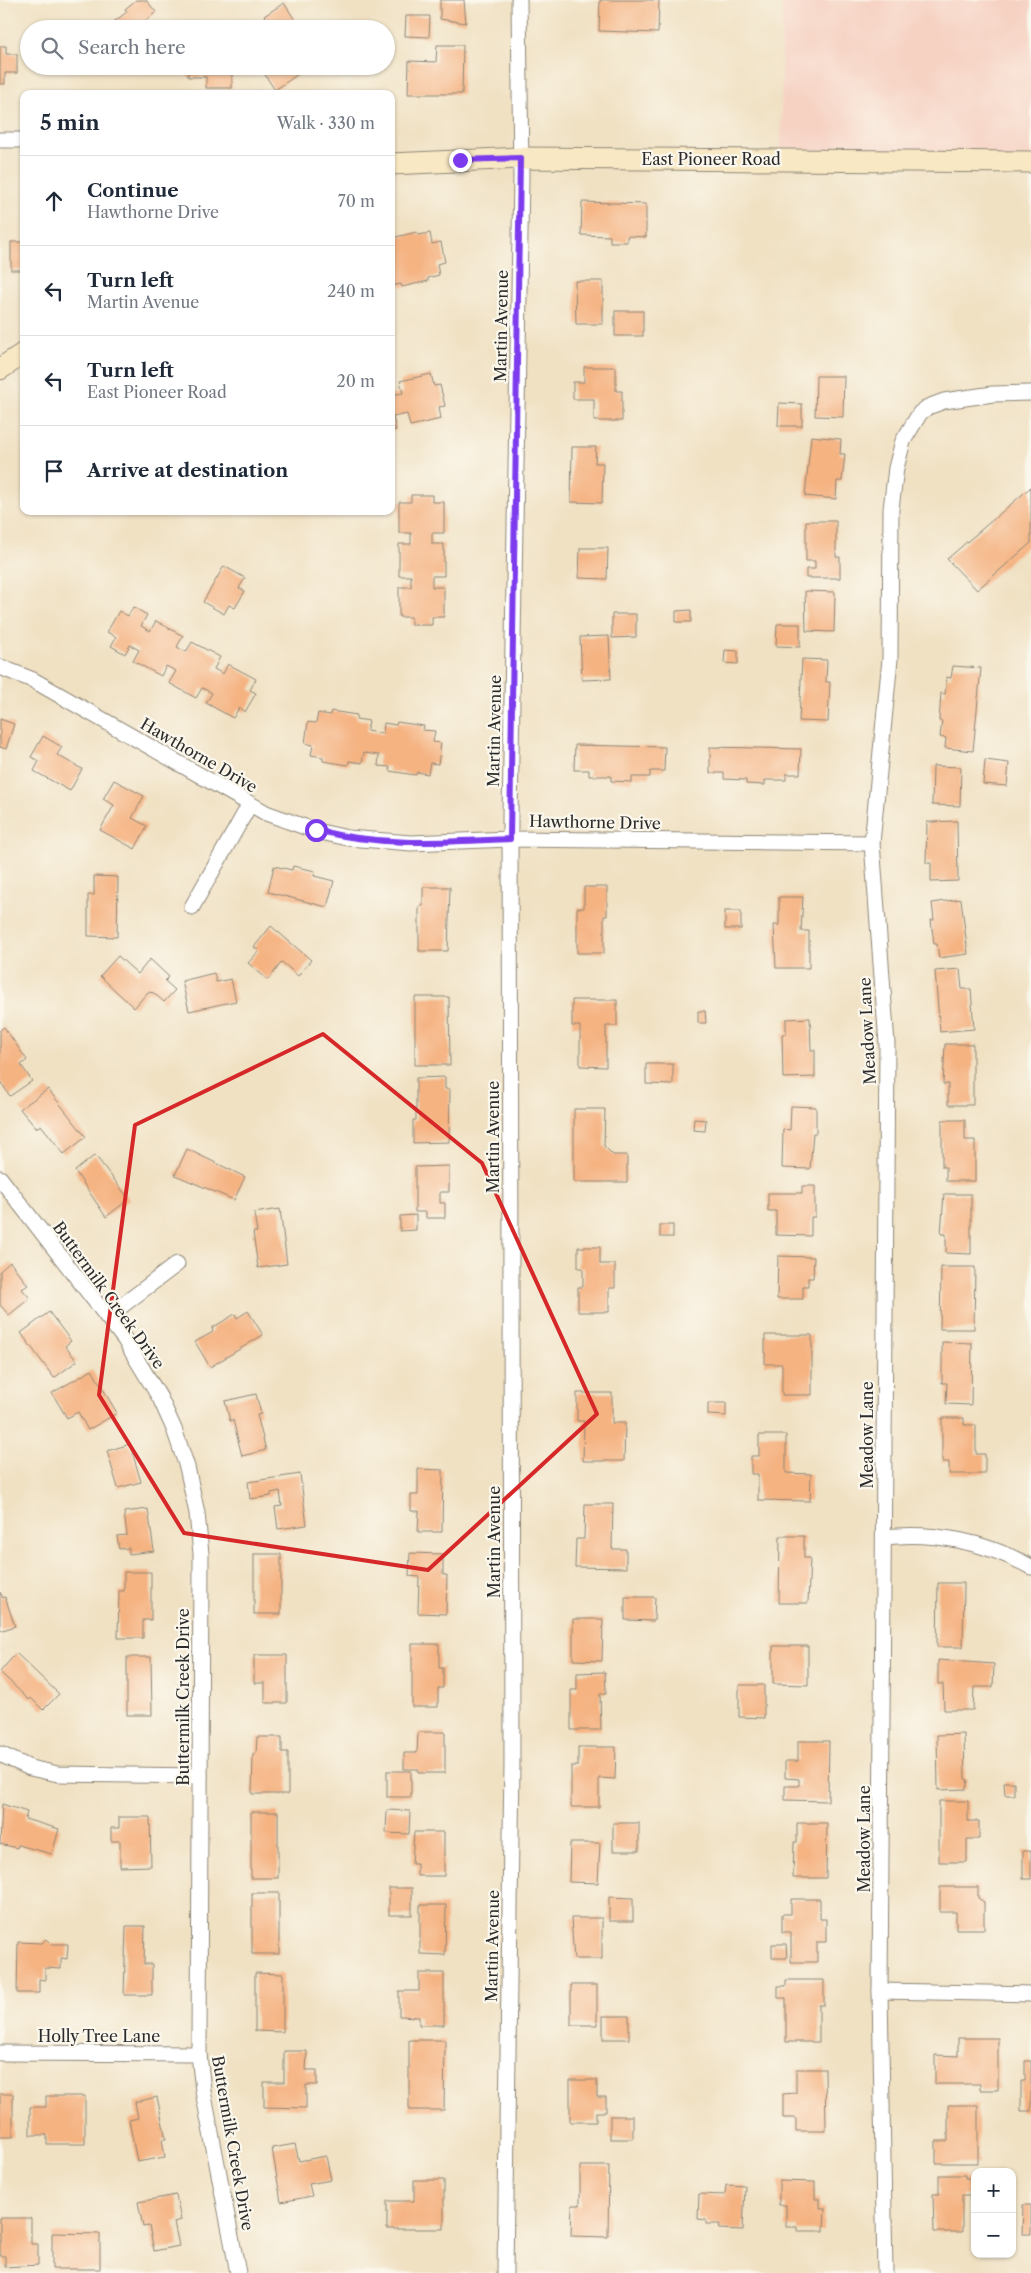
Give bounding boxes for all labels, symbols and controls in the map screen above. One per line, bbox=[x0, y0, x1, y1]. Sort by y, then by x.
search box bbox=[20, 20, 395, 75]
icon: search bbox=[38, 34, 66, 62]
text: Search here bbox=[78, 36, 186, 59]
text: 5 min bbox=[40, 110, 100, 135]
text: Walk · 330 m bbox=[277, 113, 375, 133]
route end bbox=[449, 149, 472, 172]
street label: East Pioneer Road bbox=[641, 149, 781, 169]
text: Continue bbox=[87, 179, 179, 202]
icon: ahead bbox=[40, 187, 68, 215]
text: 70 m bbox=[338, 191, 375, 211]
text: Hawthorne Drive bbox=[87, 202, 219, 222]
text: Turn left bbox=[87, 269, 174, 292]
street label: Martin Avenue bbox=[490, 270, 512, 382]
icon: left bbox=[40, 277, 68, 305]
text: 240 m bbox=[327, 281, 375, 301]
text: Martin Avenue bbox=[87, 292, 199, 312]
text: Turn left bbox=[87, 359, 174, 382]
icon: left bbox=[40, 367, 68, 395]
text: 20 m bbox=[336, 371, 375, 391]
text: East Pioneer Road bbox=[87, 382, 227, 402]
icon: arrive bbox=[40, 457, 68, 485]
text: Arrive at destination bbox=[87, 459, 288, 482]
street label: Martin Avenue bbox=[483, 675, 505, 787]
street label: Hawthorne Drive bbox=[137, 713, 261, 797]
street label: Hawthorne Drive bbox=[529, 811, 661, 833]
route start bbox=[305, 819, 328, 842]
street label: Meadow Lane bbox=[854, 977, 880, 1085]
street label: Martin Avenue bbox=[483, 1081, 503, 1193]
street label: Buttermilk Creek Drive bbox=[49, 1217, 169, 1373]
street label: Meadow Lane bbox=[857, 1381, 877, 1489]
street label: Martin Avenue bbox=[484, 1486, 504, 1598]
street label: Buttermilk Creek Drive bbox=[173, 1608, 193, 1786]
street label: Meadow Lane bbox=[854, 1785, 874, 1893]
street label: Martin Avenue bbox=[481, 1890, 503, 2002]
street label: Holly Tree Lane bbox=[38, 2026, 160, 2046]
street label: Buttermilk Creek Drive bbox=[208, 2054, 258, 2232]
map controls bbox=[971, 2168, 1016, 2258]
button: + bbox=[971, 2168, 1016, 2213]
button: − bbox=[971, 2213, 1016, 2258]

